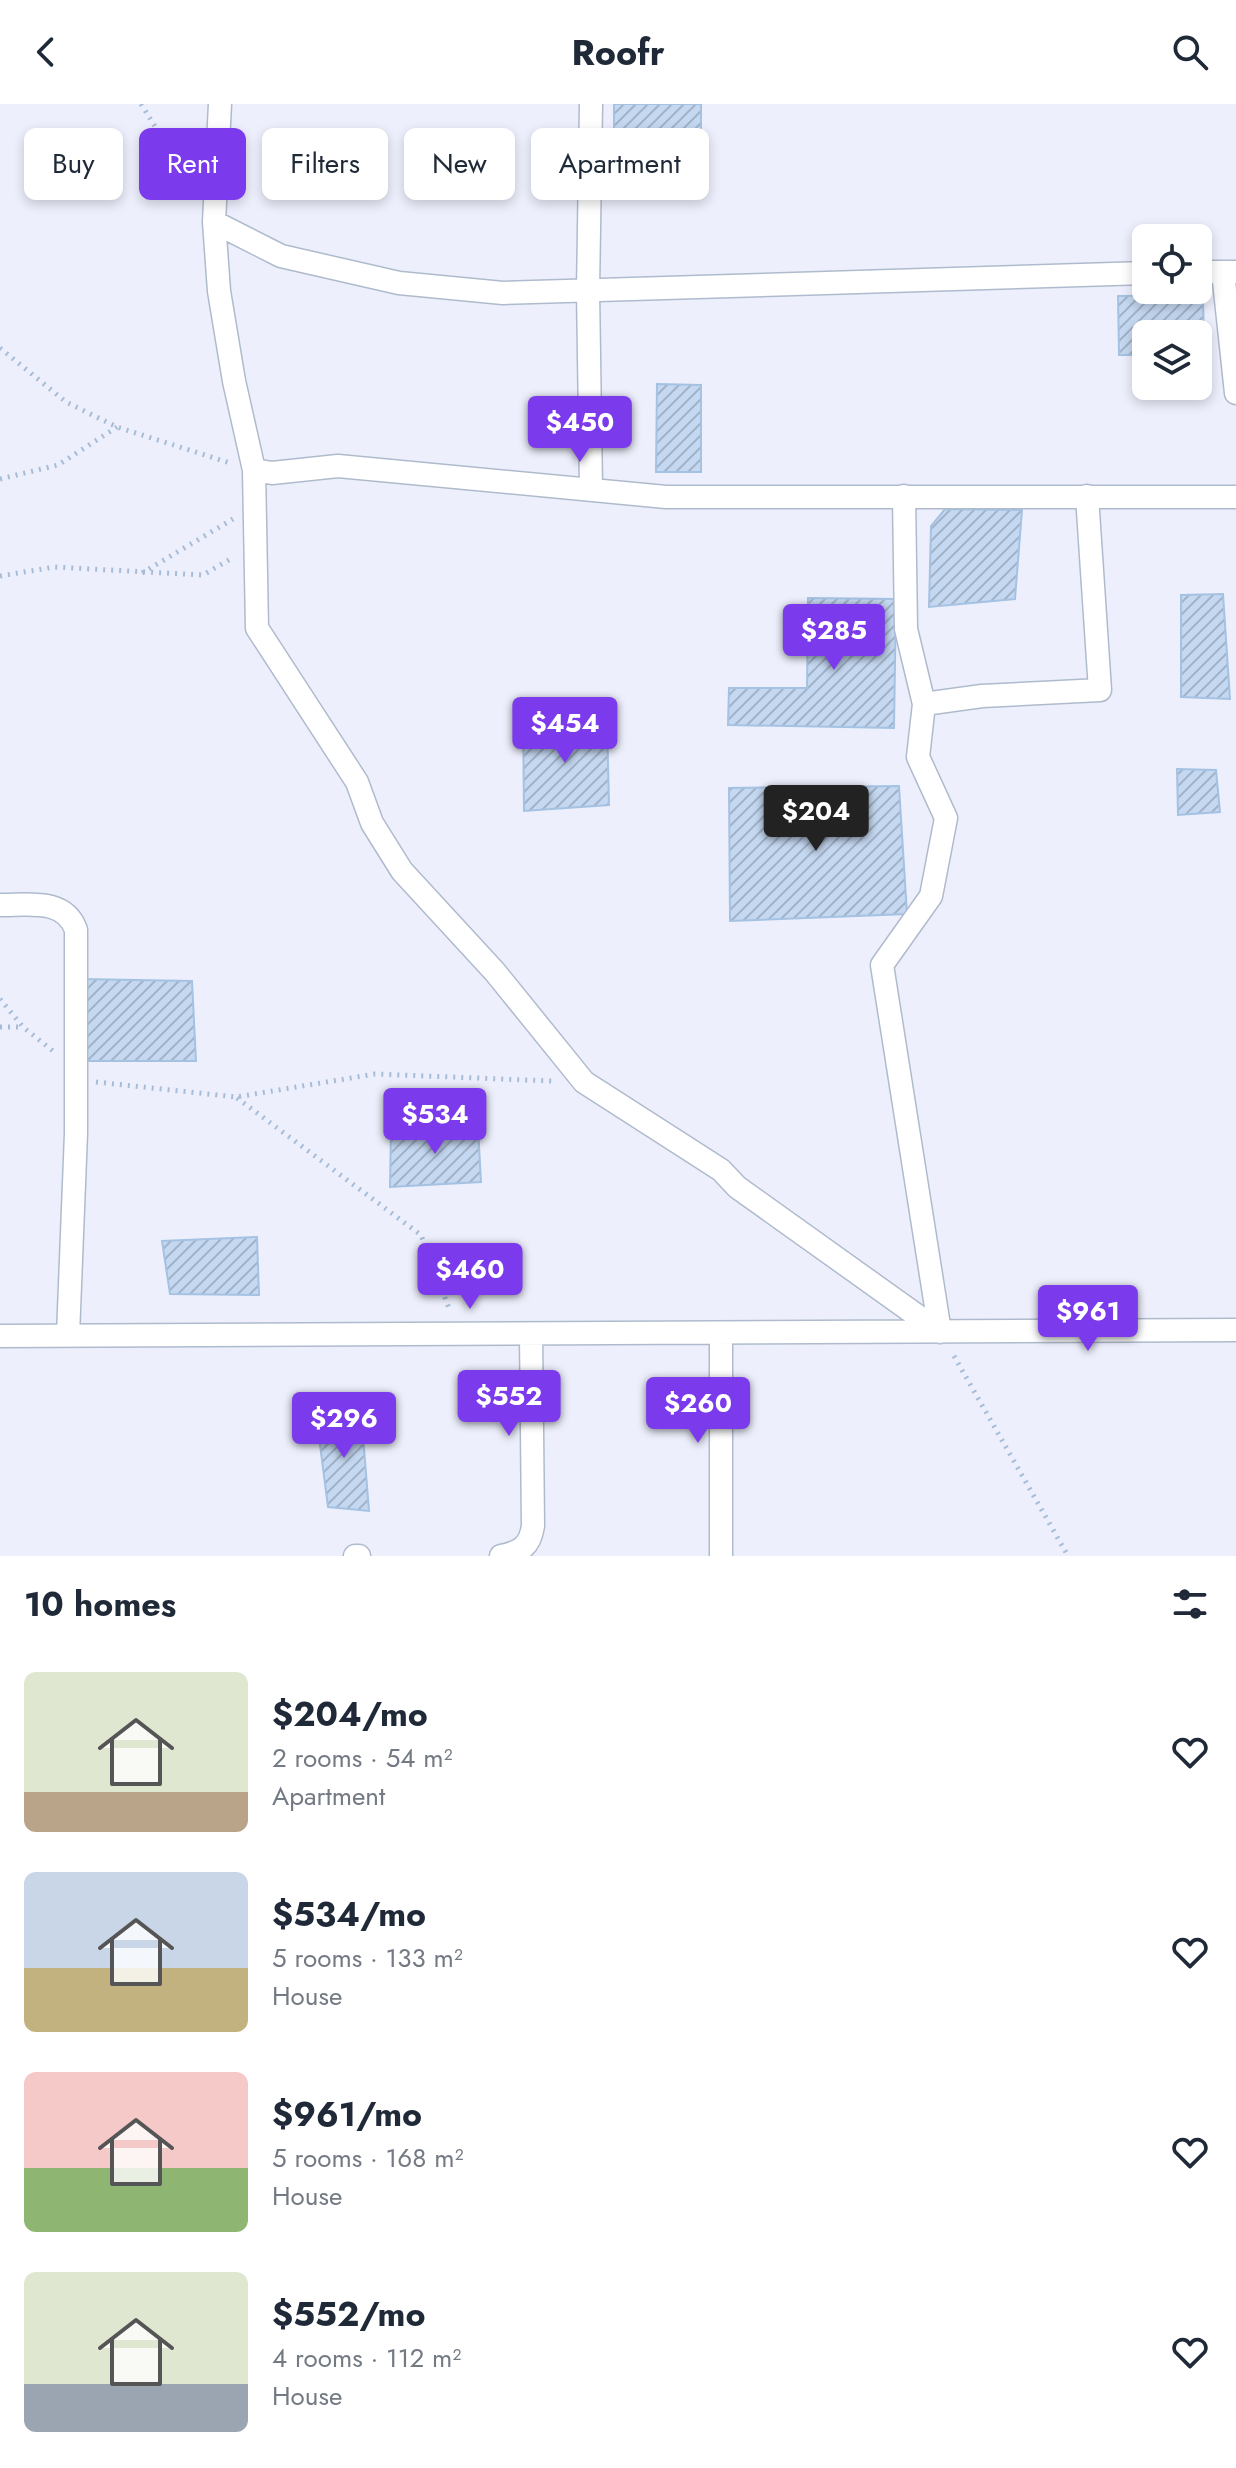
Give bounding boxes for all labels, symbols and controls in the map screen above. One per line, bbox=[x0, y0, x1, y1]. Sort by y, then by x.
text: Roofr bbox=[572, 26, 664, 78]
icon: back bbox=[24, 30, 68, 74]
icon: search bbox=[1168, 30, 1212, 74]
chip: Buy bbox=[24, 128, 123, 200]
chip: Rent bbox=[139, 128, 246, 200]
chip: Filters bbox=[262, 128, 388, 200]
chip: New bbox=[404, 128, 515, 200]
chip: Apartment bbox=[531, 128, 709, 200]
map controls bbox=[1132, 224, 1212, 400]
button: locate bbox=[1132, 224, 1212, 304]
button: layers bbox=[1132, 320, 1212, 400]
pin: $450 bbox=[533, 396, 627, 464]
text: $450 bbox=[546, 403, 614, 441]
pin: $285 bbox=[787, 604, 881, 672]
text: $285 bbox=[801, 611, 867, 649]
pin: $454 bbox=[518, 697, 612, 765]
text: $454 bbox=[530, 704, 600, 742]
pin: $204 bbox=[769, 785, 863, 853]
text: $204 bbox=[782, 792, 850, 830]
pin: $534 bbox=[388, 1088, 482, 1156]
text: $534 bbox=[401, 1095, 469, 1133]
pin: $460 bbox=[423, 1243, 517, 1311]
text: $460 bbox=[436, 1250, 504, 1288]
pin: $961 bbox=[1041, 1285, 1135, 1353]
text: $961 bbox=[1056, 1292, 1120, 1330]
pin: $552 bbox=[462, 1370, 556, 1438]
text: $552 bbox=[476, 1377, 542, 1415]
pin: $260 bbox=[651, 1377, 745, 1445]
text: $260 bbox=[664, 1384, 732, 1422]
pin: $296 bbox=[297, 1392, 391, 1460]
text: $296 bbox=[310, 1399, 378, 1437]
text: 10 homes bbox=[24, 1580, 176, 1629]
icon: filters bbox=[1168, 1582, 1212, 1626]
text: $204/mo bbox=[272, 1690, 428, 1739]
icon: home bbox=[88, 1704, 184, 1800]
icon: heart bbox=[1168, 1730, 1212, 1774]
text: 2 rooms · 54 m² bbox=[272, 1739, 453, 1777]
text: Apartment bbox=[272, 1777, 385, 1815]
text: $534/mo bbox=[272, 1890, 426, 1939]
icon: home bbox=[88, 1904, 184, 2000]
icon: heart bbox=[1168, 1930, 1212, 1974]
text: 5 rooms · 133 m² bbox=[272, 1939, 463, 1977]
text: House bbox=[272, 1977, 342, 2015]
text: $961/mo bbox=[272, 2090, 422, 2139]
icon: home bbox=[88, 2104, 184, 2200]
icon: heart bbox=[1168, 2130, 1212, 2174]
text: 5 rooms · 168 m² bbox=[272, 2139, 464, 2177]
text: House bbox=[272, 2177, 342, 2215]
text: $552/mo bbox=[272, 2290, 426, 2339]
icon: home bbox=[88, 2304, 184, 2400]
icon: heart bbox=[1168, 2330, 1212, 2374]
text: 4 rooms · 112 m² bbox=[272, 2339, 461, 2377]
text: House bbox=[272, 2377, 342, 2415]

